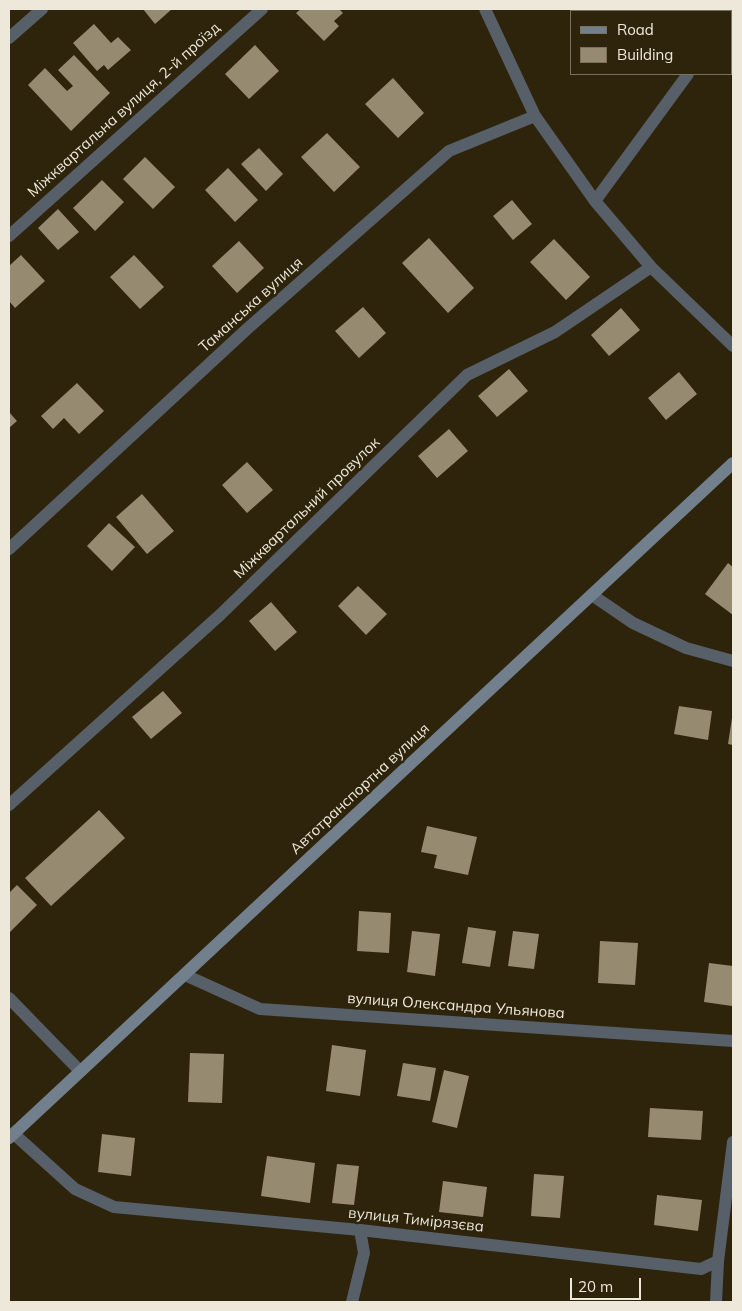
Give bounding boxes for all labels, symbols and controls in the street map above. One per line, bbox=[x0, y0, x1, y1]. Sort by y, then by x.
legend bbox=[570, 10, 732, 75]
street label: Міжквартальна вулиця, 2-й проїзд bbox=[24, 19, 224, 201]
text: Road bbox=[617, 20, 654, 39]
text: Building bbox=[617, 45, 673, 64]
street label: Таманська вулиця bbox=[195, 254, 307, 356]
street label: Міжквартальний провулок bbox=[230, 434, 384, 582]
street label: Автотранспортна вулиця bbox=[287, 720, 433, 858]
street label: вулиця Олександра Ульянова bbox=[347, 989, 565, 1023]
street label: вулиця Тимірязєва bbox=[347, 1204, 485, 1236]
scale bar bbox=[572, 1268, 643, 1300]
text: 20 m bbox=[578, 1277, 613, 1296]

